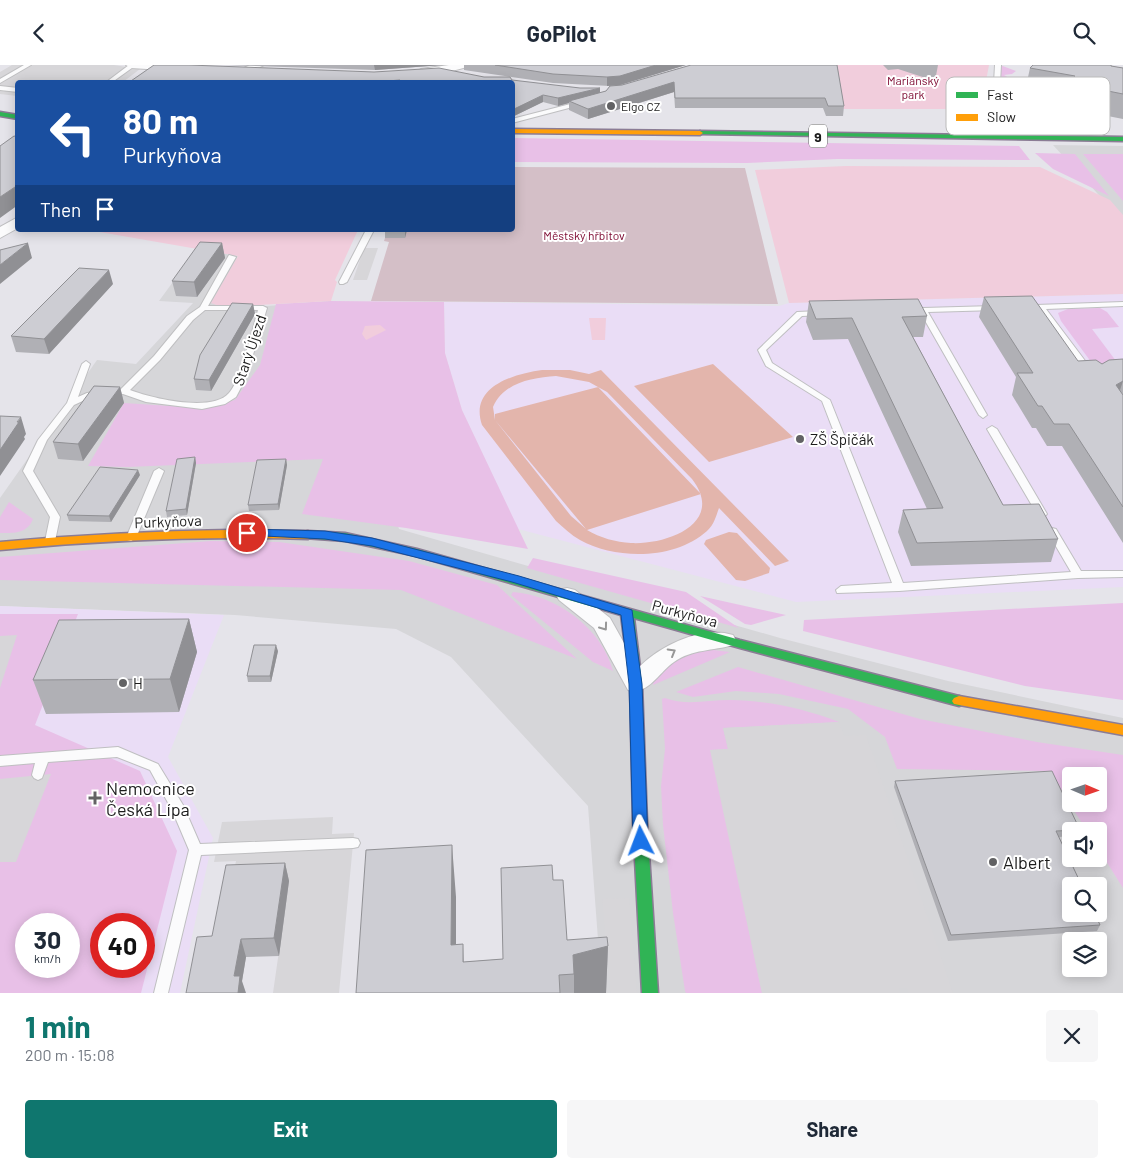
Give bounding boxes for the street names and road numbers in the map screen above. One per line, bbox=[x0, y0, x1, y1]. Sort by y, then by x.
road number: 9 bbox=[809, 124, 827, 147]
street label: Starý Újezd bbox=[228, 312, 270, 388]
street label: Purkyňova bbox=[134, 511, 202, 531]
street label: Purkyňova bbox=[650, 596, 720, 630]

